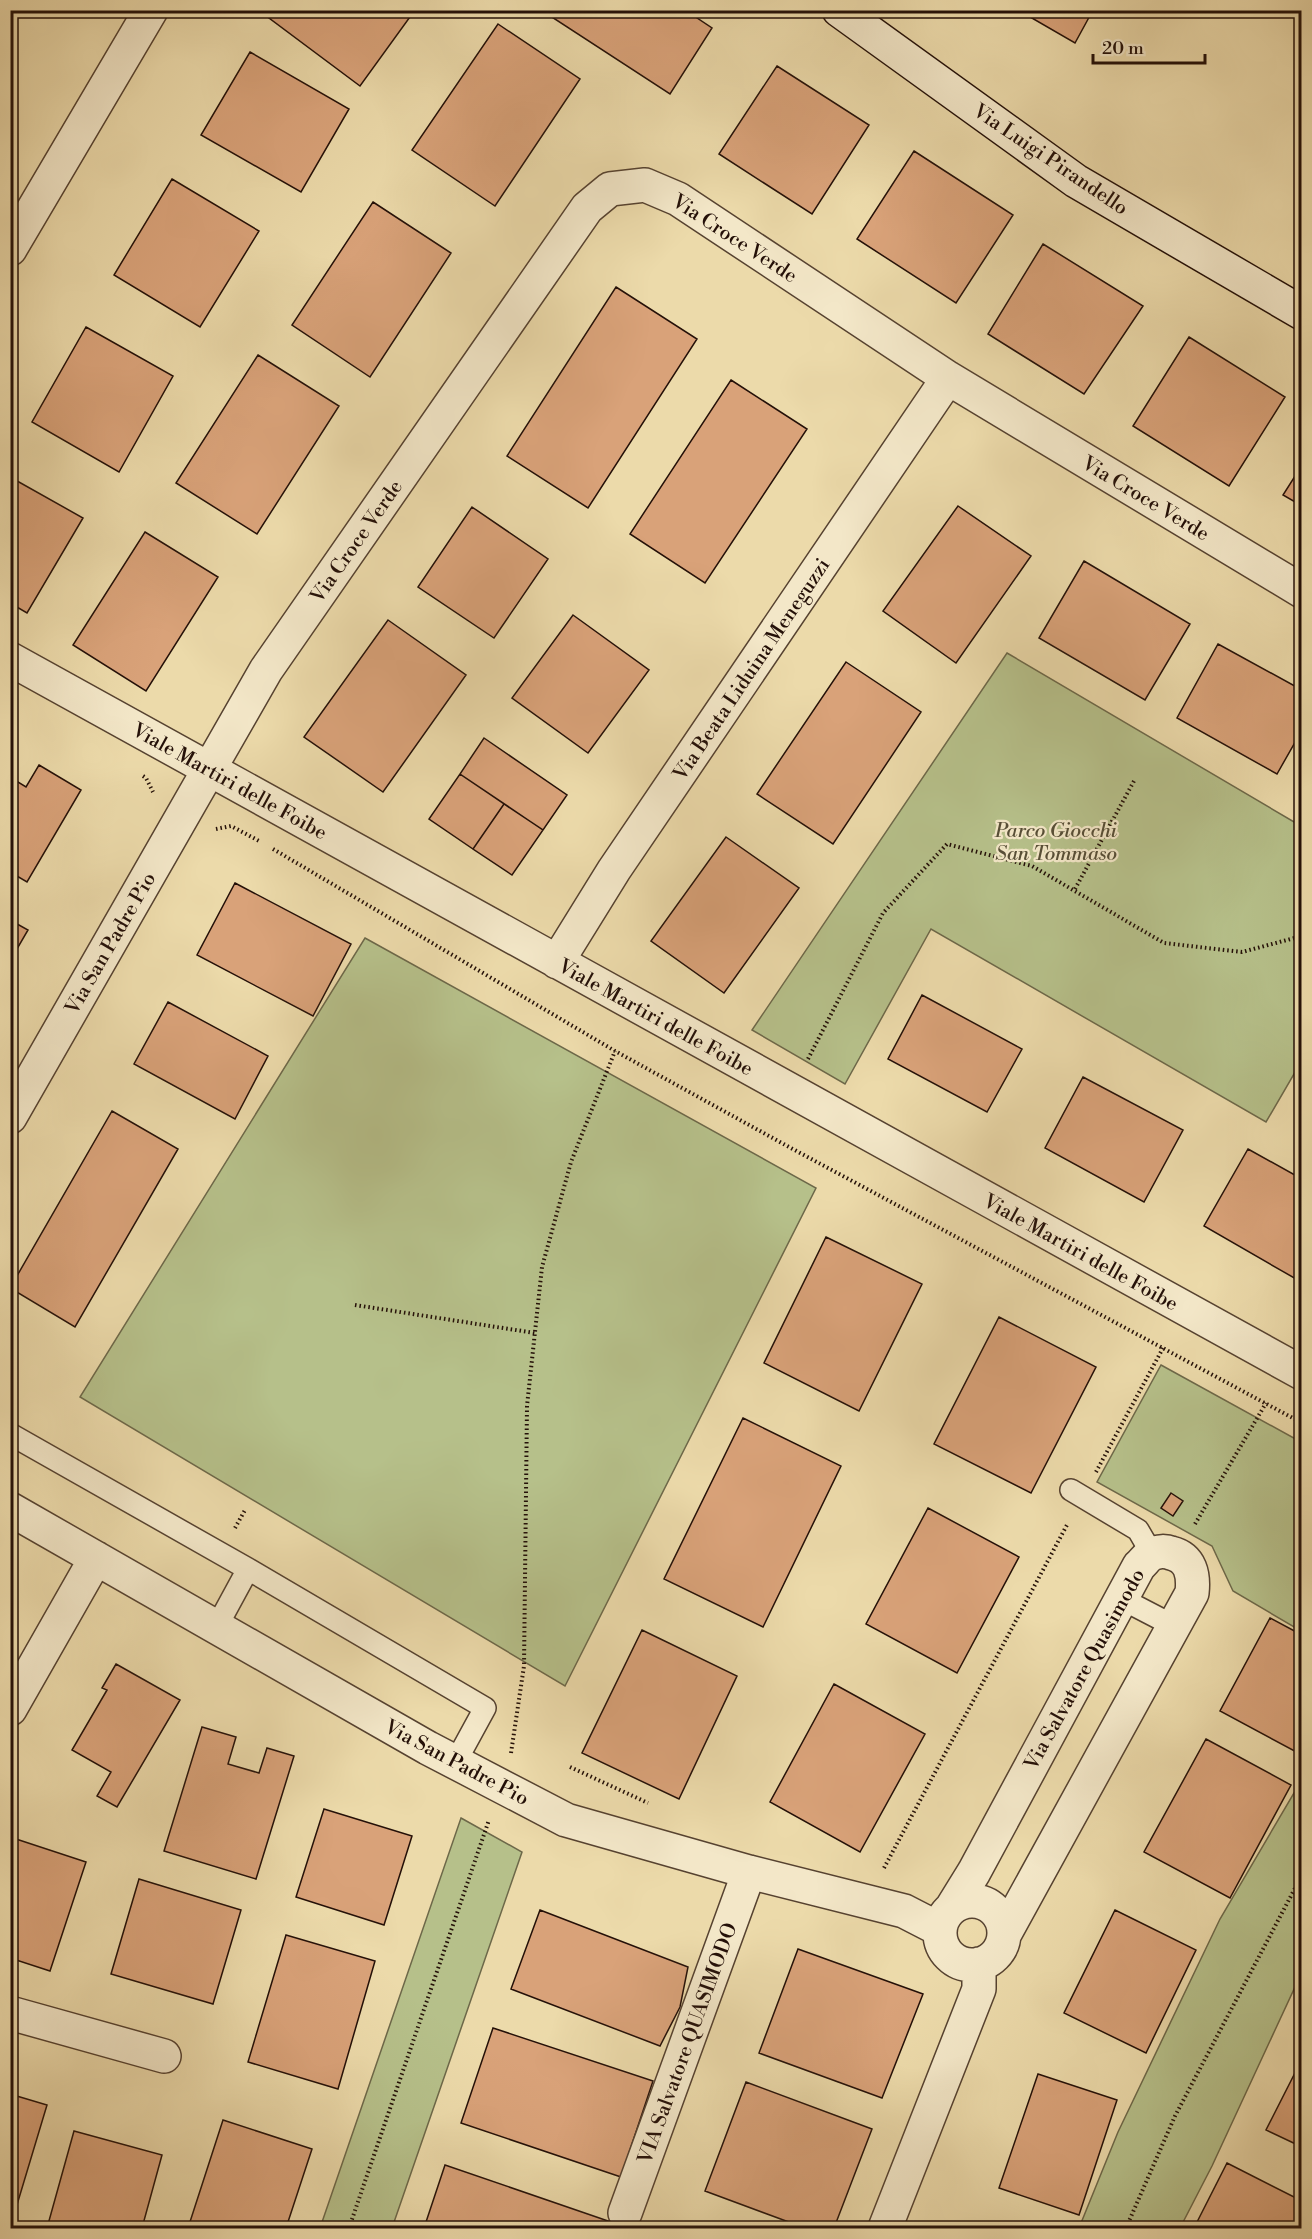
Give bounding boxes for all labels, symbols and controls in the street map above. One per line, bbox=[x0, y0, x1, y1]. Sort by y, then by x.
scale bar bbox=[1093, 27, 1206, 65]
text: 20 m bbox=[1102, 37, 1144, 60]
street label: Via Luigi Pirandello bbox=[967, 99, 1132, 221]
street label: Via Croce Verde bbox=[666, 189, 802, 289]
street label: Via Croce Verde bbox=[1076, 451, 1214, 547]
street label: Via Croce Verde bbox=[305, 476, 409, 609]
street label: Via Beata Liduina Meneguzzi bbox=[668, 554, 836, 787]
street label: Viale Martiri delle Foibe bbox=[127, 718, 331, 846]
park label: Parco Giocchi San Tommaso bbox=[994, 819, 1118, 867]
street label: Via San Padre Pio bbox=[60, 868, 162, 1020]
street label: Viale Martiri delle Foibe bbox=[553, 954, 757, 1082]
street label: Viale Martiri delle Foibe bbox=[978, 1189, 1182, 1317]
street label: Via Salvatore Quasimodo bbox=[1019, 1565, 1151, 1776]
street label: Via San Padre Pio bbox=[379, 1714, 533, 1812]
street label: VIA Salvatore QUASIMODO bbox=[633, 1920, 744, 2168]

